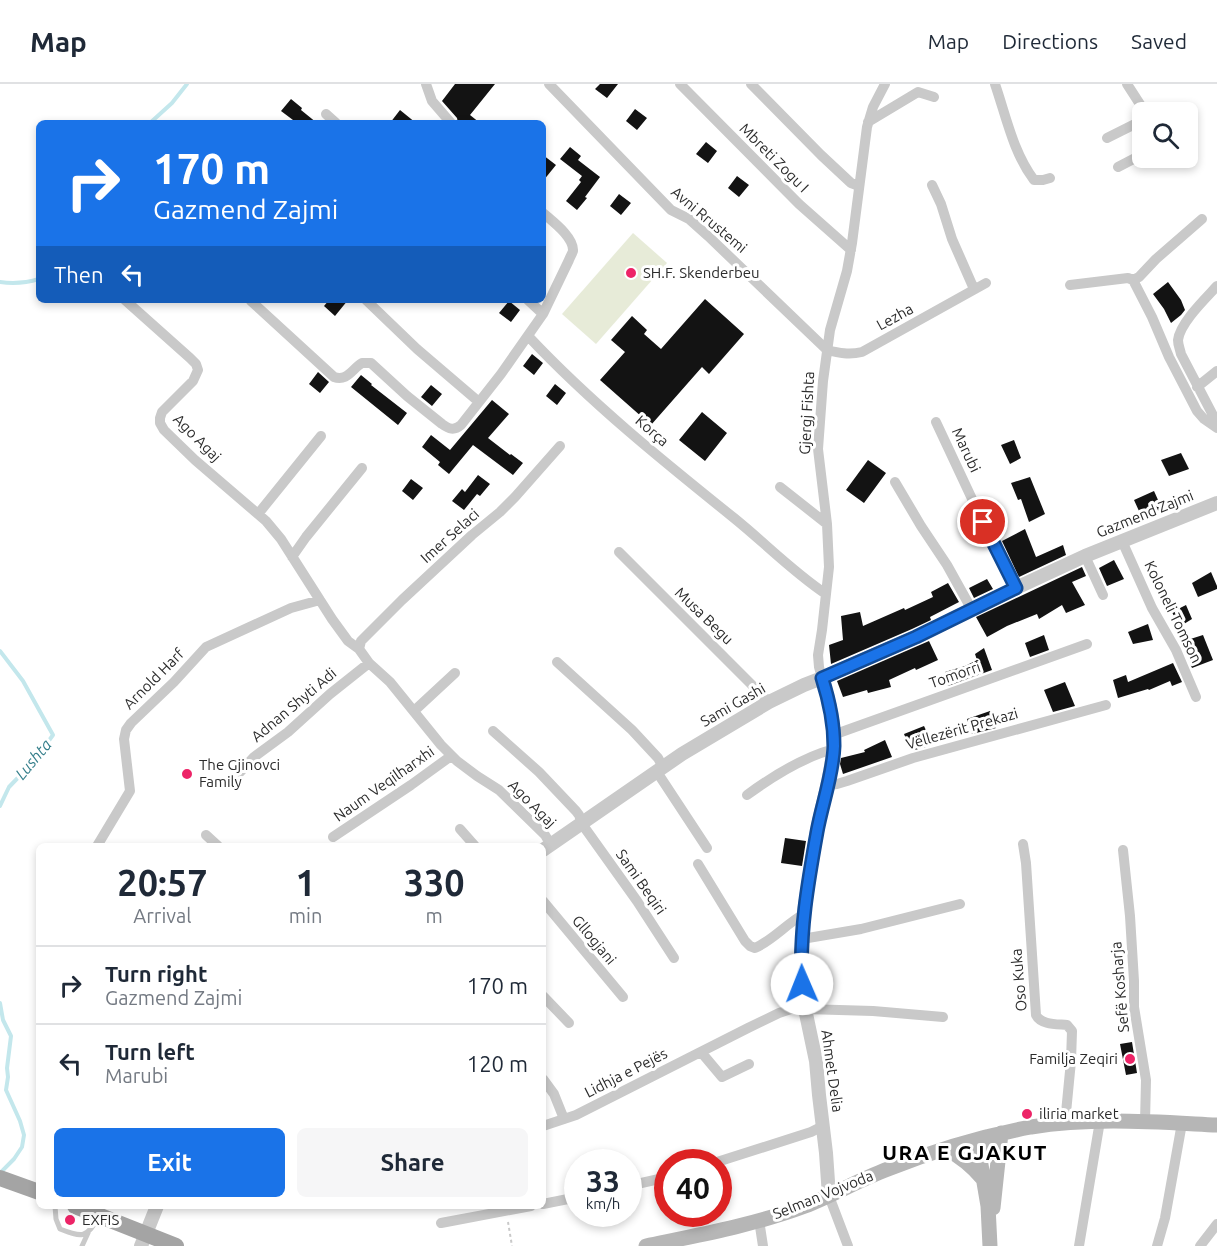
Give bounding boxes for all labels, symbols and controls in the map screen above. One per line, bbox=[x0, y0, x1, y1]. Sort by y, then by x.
text: Map bbox=[30, 26, 87, 57]
text: Map bbox=[928, 29, 969, 53]
text: Directions bbox=[1002, 29, 1098, 53]
text: Saved bbox=[1131, 29, 1187, 53]
map controls bbox=[1132, 102, 1198, 168]
button: search bbox=[1132, 102, 1198, 168]
street label: Mbreti Zogu I bbox=[736, 120, 812, 196]
icon: right bbox=[54, 144, 132, 222]
text: 170 m bbox=[153, 145, 270, 192]
street label: Avni Rrustemi bbox=[668, 183, 751, 256]
text: Gazmend Zajmi bbox=[153, 194, 338, 224]
icon: left bbox=[116, 258, 149, 291]
text: Then bbox=[54, 262, 104, 287]
place label: SH.F. Skenderbeu bbox=[643, 264, 760, 281]
marker: SH.F. Skenderbeu bbox=[624, 266, 638, 280]
street label: Lezha bbox=[874, 300, 916, 333]
street label: Gjergj Fishta bbox=[796, 371, 817, 455]
street label: Ago Agaj bbox=[170, 410, 225, 465]
street label: Korça bbox=[632, 412, 672, 450]
street label: Marubi bbox=[949, 425, 984, 475]
street label: Gazmend Zajmi bbox=[1094, 486, 1196, 541]
pin bbox=[957, 496, 1008, 547]
street label: Imer Selaci bbox=[417, 505, 482, 566]
icon: arrive bbox=[966, 505, 999, 538]
street label: Koloneli Tomson bbox=[1141, 558, 1206, 666]
street label: Musa Begu bbox=[672, 584, 737, 648]
street label: Arnold Harf bbox=[120, 645, 188, 712]
street label: Tomorri bbox=[927, 658, 983, 691]
street label: Adnan Shyti Adi bbox=[248, 664, 340, 745]
street label: Sami Gashi bbox=[697, 679, 768, 730]
street label: Vëllezërit Prekazi bbox=[904, 704, 1020, 753]
water label: Lushta bbox=[11, 735, 55, 783]
street label: Naum Veqilharxhi bbox=[330, 743, 437, 825]
place label: The Gjinovci Family bbox=[199, 756, 280, 790]
marker: The Gjinovci Family bbox=[180, 767, 194, 781]
street label: Ago Agaj bbox=[505, 776, 560, 831]
street label: Sami Beqiri bbox=[613, 846, 670, 917]
text: 20:57 bbox=[117, 862, 207, 903]
text: 1 bbox=[295, 862, 316, 903]
text: 330 bbox=[404, 862, 465, 903]
text: Arrival bbox=[133, 904, 192, 927]
text: min bbox=[289, 904, 322, 927]
text: m bbox=[426, 904, 443, 927]
street label: Gllogjani bbox=[569, 912, 620, 968]
street label: Sefë Kosharja bbox=[1107, 941, 1132, 1033]
street label: Oso Kuka bbox=[1007, 948, 1030, 1012]
position arrow bbox=[770, 952, 834, 1016]
text: Turn right bbox=[105, 961, 207, 986]
icon: right bbox=[54, 969, 87, 1002]
text: 170 m bbox=[467, 973, 528, 998]
text: Gazmend Zajmi bbox=[105, 986, 242, 1009]
street label: Ahmet Delia bbox=[818, 1029, 847, 1113]
text: Turn left bbox=[105, 1039, 195, 1064]
street label: Lidhja e Pejës bbox=[582, 1044, 670, 1101]
icon: left bbox=[54, 1047, 87, 1080]
place label: Familja Zeqiri bbox=[1029, 1050, 1118, 1067]
text: 120 m bbox=[467, 1051, 528, 1076]
marker: Familja Zeqiri bbox=[1123, 1052, 1137, 1066]
text: Marubi bbox=[105, 1064, 168, 1087]
place label: iliria market bbox=[1039, 1105, 1119, 1122]
marker: iliria market bbox=[1020, 1107, 1034, 1121]
button: Exit bbox=[54, 1128, 285, 1197]
button: Share bbox=[297, 1128, 528, 1197]
district label: URA E GJAKUT bbox=[882, 1140, 1048, 1164]
speed limit sign: 40 bbox=[654, 1149, 732, 1227]
text: 33 bbox=[586, 1164, 620, 1198]
street label: Selman Vojvoda bbox=[770, 1167, 875, 1222]
text: km/h bbox=[586, 1195, 620, 1212]
place label: EXFIS bbox=[82, 1211, 119, 1228]
marker: EXFIS bbox=[63, 1213, 77, 1227]

